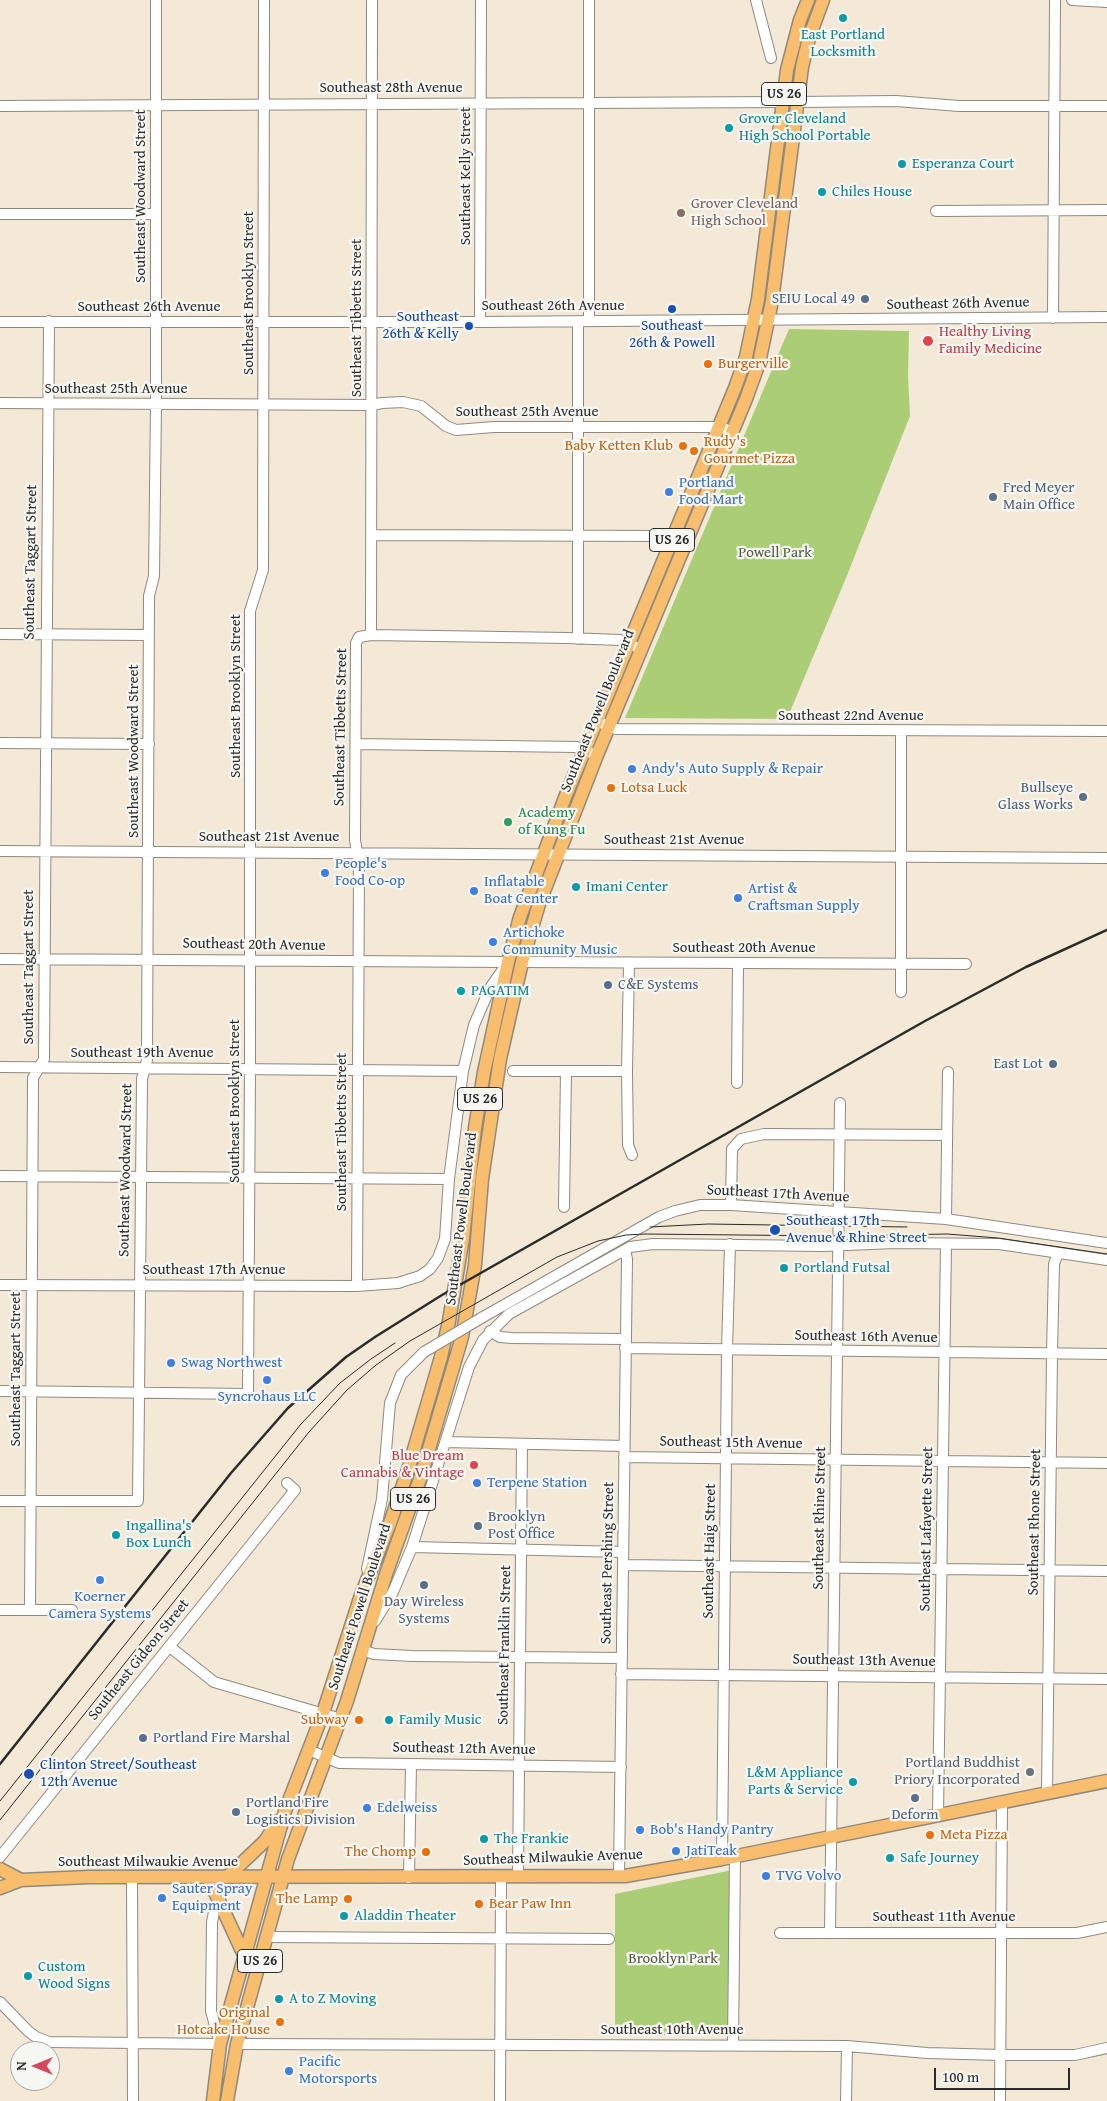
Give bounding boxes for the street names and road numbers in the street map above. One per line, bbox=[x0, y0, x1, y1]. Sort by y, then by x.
street label: Southeast 28th Avenue bbox=[319, 79, 463, 97]
road number: US 26 bbox=[762, 82, 806, 106]
street label: Southeast Kelly Street bbox=[457, 107, 475, 245]
street label: Southeast Woodward Street bbox=[132, 109, 150, 283]
street label: Southeast Brooklyn Street bbox=[240, 211, 258, 375]
street label: Southeast Tibbetts Street bbox=[348, 239, 366, 397]
street label: Southeast 26th Avenue bbox=[886, 294, 1030, 314]
street label: Southeast 26th Avenue bbox=[481, 297, 625, 315]
street label: Southeast 26th Avenue bbox=[77, 298, 221, 316]
street label: Southeast 25th Avenue bbox=[44, 380, 188, 398]
street label: Southeast 25th Avenue bbox=[455, 403, 599, 421]
street label: Southeast Taggart Street bbox=[21, 484, 41, 640]
road number: US 26 bbox=[650, 528, 694, 552]
street label: Southeast Brooklyn Street bbox=[227, 614, 245, 778]
street label: Southeast Powell Boulevard bbox=[557, 627, 639, 795]
street label: Southeast Tibbetts Street bbox=[331, 648, 351, 806]
street label: Southeast Woodward Street bbox=[125, 664, 143, 838]
street label: Southeast 22nd Avenue bbox=[778, 707, 924, 725]
street label: Southeast 21st Avenue bbox=[199, 828, 339, 846]
street label: Southeast 21st Avenue bbox=[604, 831, 744, 849]
street label: Southeast Taggart Street bbox=[20, 889, 38, 1045]
street label: Southeast 20th Avenue bbox=[182, 935, 326, 955]
street label: Southeast 20th Avenue bbox=[672, 939, 816, 957]
street label: Southeast Brooklyn Street bbox=[226, 1019, 244, 1183]
street label: Southeast 19th Avenue bbox=[70, 1044, 214, 1062]
street label: Southeast Tibbetts Street bbox=[333, 1053, 351, 1211]
street label: Southeast Woodward Street bbox=[115, 1083, 137, 1257]
road number: US 26 bbox=[458, 1088, 502, 1110]
street label: Southeast Powell Boulevard bbox=[442, 1132, 482, 1306]
street label: Southeast 17th Avenue bbox=[706, 1181, 850, 1207]
street label: Southeast 17th Avenue bbox=[142, 1261, 286, 1279]
street label: Southeast Taggart Street bbox=[7, 1291, 25, 1447]
street label: Southeast 16th Avenue bbox=[794, 1327, 938, 1347]
street label: Southeast 15th Avenue bbox=[659, 1433, 803, 1453]
street label: Southeast Rhine Street bbox=[810, 1446, 830, 1590]
street label: Southeast Lafayette Street bbox=[917, 1446, 937, 1612]
street label: Southeast Rhone Street bbox=[1025, 1448, 1045, 1596]
street label: Southeast Pershing Street bbox=[598, 1482, 618, 1644]
street label: Southeast Haig Street bbox=[700, 1483, 720, 1619]
road number: US 26 bbox=[390, 1488, 436, 1510]
street label: Southeast Powell Boulevard bbox=[325, 1522, 395, 1692]
street label: Southeast Franklin Street bbox=[495, 1565, 515, 1725]
street label: Southeast Gideon Street bbox=[85, 1596, 193, 1724]
street label: Southeast 13th Avenue bbox=[792, 1651, 936, 1671]
street label: Southeast 12th Avenue bbox=[392, 1739, 536, 1759]
street label: Southeast Milwaukie Avenue bbox=[463, 1846, 643, 1870]
street label: Southeast Milwaukie Avenue bbox=[58, 1853, 238, 1871]
street label: Southeast 11th Avenue bbox=[872, 1908, 1016, 1926]
road number: US 26 bbox=[238, 1950, 282, 1972]
street label: Southeast 10th Avenue bbox=[600, 2021, 744, 2039]

